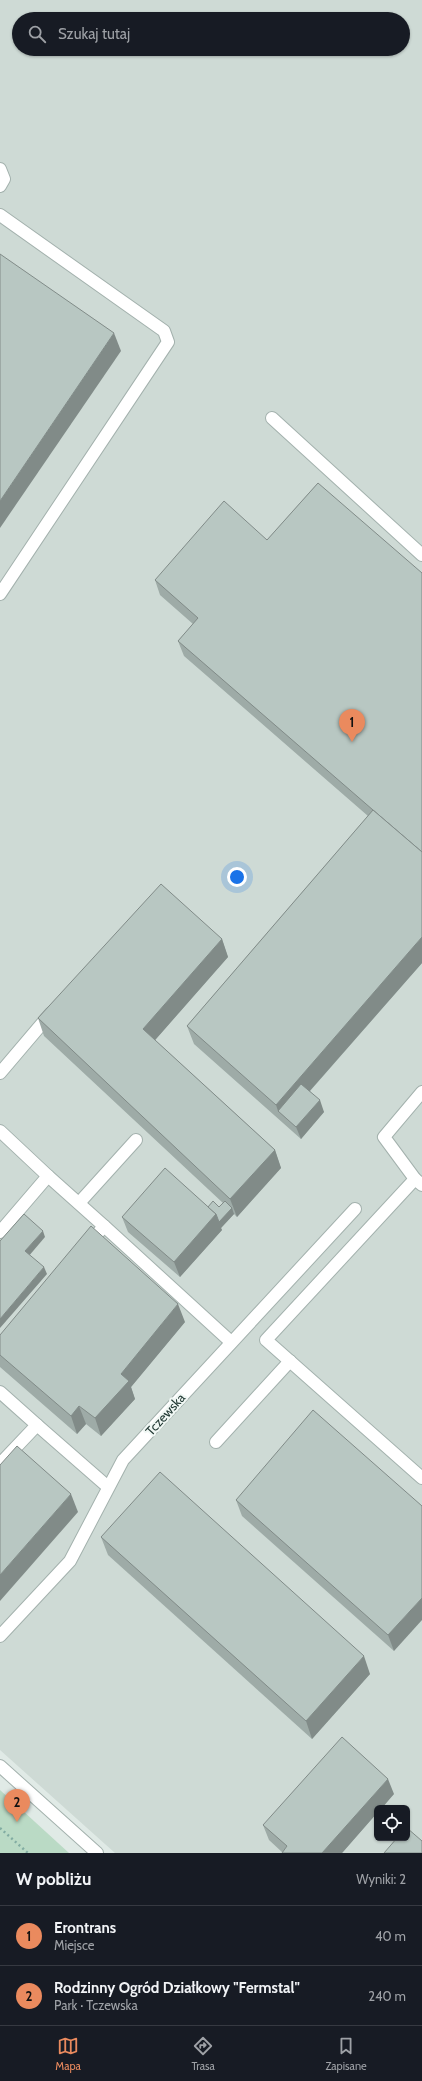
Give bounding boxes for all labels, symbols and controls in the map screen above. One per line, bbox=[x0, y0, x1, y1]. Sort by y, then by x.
search box bbox=[12, 12, 410, 56]
icon: search bbox=[26, 23, 48, 45]
text: Szukaj tutaj bbox=[58, 25, 130, 43]
pin: 1 bbox=[339, 709, 365, 742]
your location bbox=[227, 867, 247, 887]
street label: Tczewska bbox=[142, 1389, 189, 1438]
pin: 2 bbox=[4, 1789, 30, 1822]
map controls bbox=[374, 1805, 410, 1841]
button: locate bbox=[374, 1805, 410, 1841]
text: W pobliżu bbox=[16, 1869, 91, 1889]
text: Wyniki: 2 bbox=[356, 1871, 406, 1887]
text: Erontrans bbox=[54, 1919, 116, 1937]
text: 1 bbox=[27, 1928, 31, 1944]
text: 40 m bbox=[375, 1928, 406, 1944]
text: Miejsce bbox=[54, 1937, 94, 1953]
text: Rodzinny Ogród Działkowy "Fermstal" bbox=[54, 1979, 300, 1997]
text: 2 bbox=[26, 1988, 32, 2004]
text: 240 m bbox=[368, 1988, 406, 2004]
text: Park · Tczewska bbox=[54, 1997, 138, 2013]
tab: Mapa bbox=[55, 2035, 81, 2073]
tab: Trasa bbox=[191, 2035, 215, 2073]
tab: Zapisane bbox=[325, 2035, 367, 2073]

